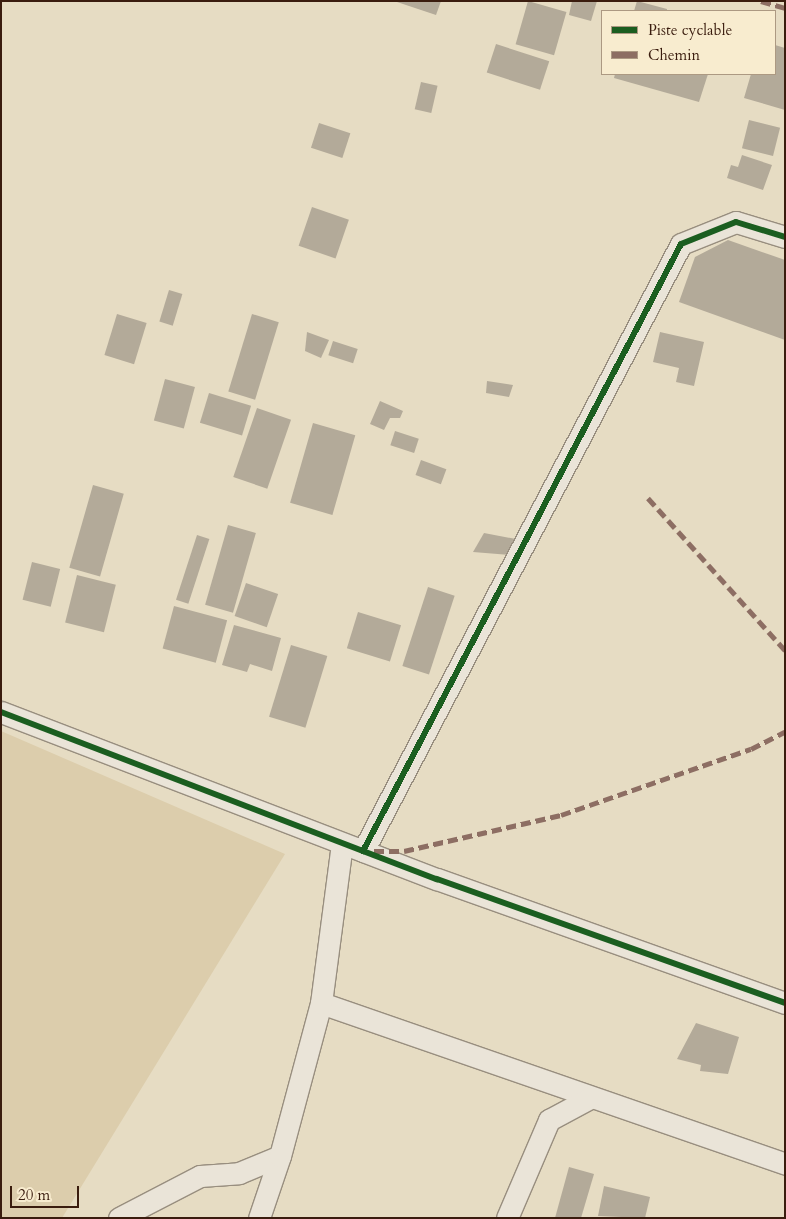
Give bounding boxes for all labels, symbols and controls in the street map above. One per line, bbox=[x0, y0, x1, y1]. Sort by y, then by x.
legend bbox=[601, 10, 776, 75]
text: Piste cyclable bbox=[648, 20, 732, 40]
text: Chemin bbox=[648, 45, 700, 65]
scale bar bbox=[12, 1176, 81, 1208]
text: 20 m bbox=[18, 1185, 50, 1205]

